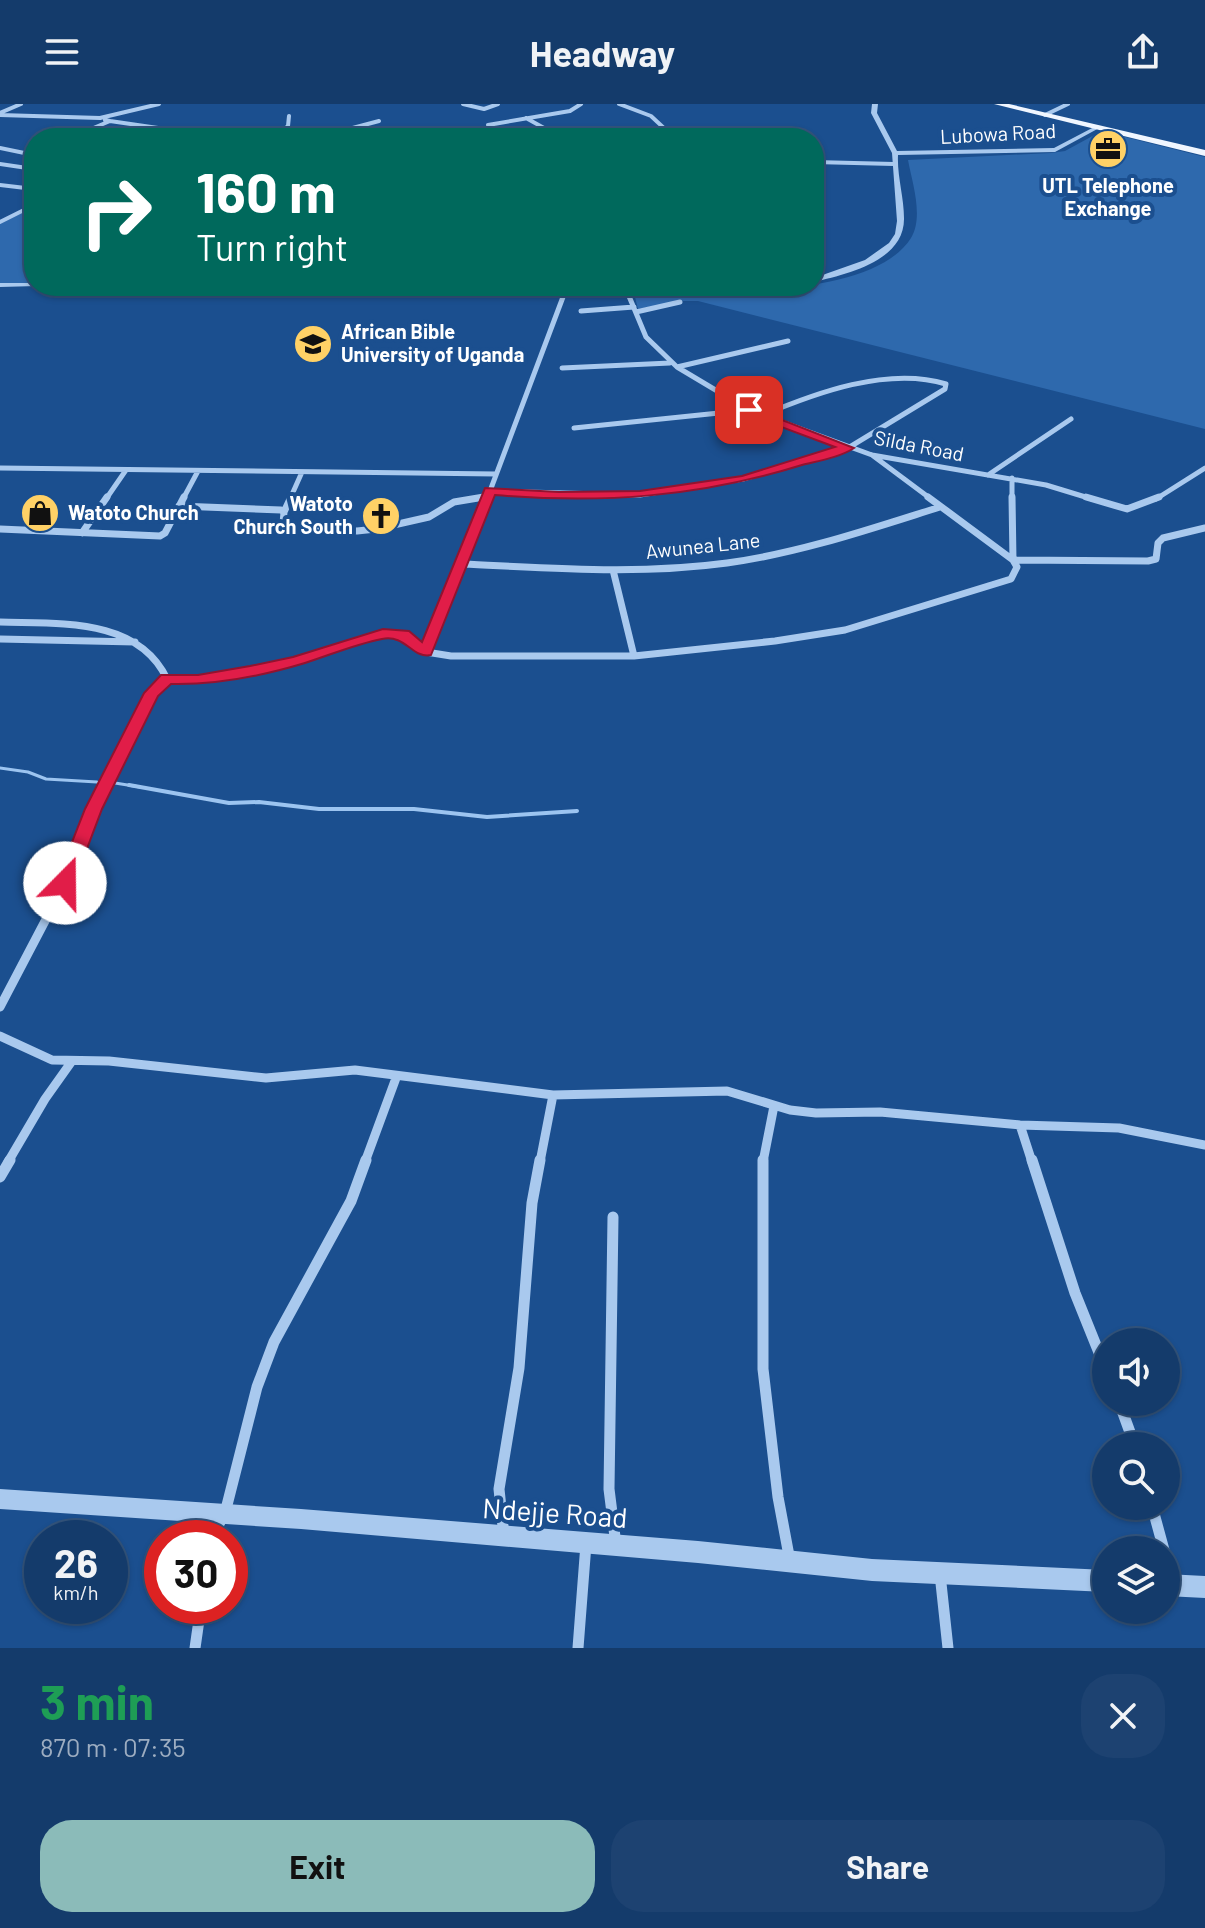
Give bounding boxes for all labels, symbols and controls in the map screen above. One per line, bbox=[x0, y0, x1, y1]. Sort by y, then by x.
icon: menu bbox=[40, 30, 84, 74]
icon: share bbox=[1121, 30, 1165, 74]
text: Headway bbox=[530, 31, 675, 74]
street label: Lubowa Road bbox=[939, 118, 1056, 148]
office icon: UTL Telephone Exchange bbox=[1087, 128, 1129, 170]
text: 160 m bbox=[196, 157, 336, 224]
icon: right bbox=[64, 160, 168, 264]
place label: UTL Telephone Exchange bbox=[1042, 173, 1174, 220]
text: Turn right bbox=[196, 225, 348, 268]
place label: African Bible University of Uganda bbox=[341, 319, 524, 366]
school or university icon: African Bible University of Uganda bbox=[292, 323, 334, 365]
pin bbox=[715, 376, 783, 444]
icon: arrive bbox=[727, 388, 771, 432]
street label: Silda Road bbox=[872, 425, 966, 465]
place label: Watoto Church South bbox=[233, 491, 353, 538]
shop icon: Watoto Church bbox=[19, 492, 61, 534]
church icon: Watoto Church South bbox=[360, 495, 402, 537]
place label: Watoto Church bbox=[68, 500, 199, 524]
street label: Awunea Lane bbox=[644, 527, 761, 563]
position arrow bbox=[23, 841, 107, 925]
map controls bbox=[1092, 1328, 1180, 1624]
button: sound bbox=[1092, 1328, 1180, 1416]
button: search bbox=[1092, 1432, 1180, 1520]
street label: Ndejje Road bbox=[481, 1490, 629, 1534]
speed limit sign: 30 bbox=[144, 1520, 248, 1624]
button: layers bbox=[1092, 1536, 1180, 1624]
text: 26 bbox=[54, 1538, 98, 1586]
text: km/h bbox=[53, 1580, 99, 1604]
text: 3 min bbox=[40, 1672, 154, 1730]
button: close bbox=[1081, 1674, 1165, 1758]
text: 870 m · 07:35 bbox=[40, 1731, 186, 1762]
button: Exit bbox=[40, 1820, 595, 1912]
button: Share bbox=[611, 1820, 1165, 1912]

